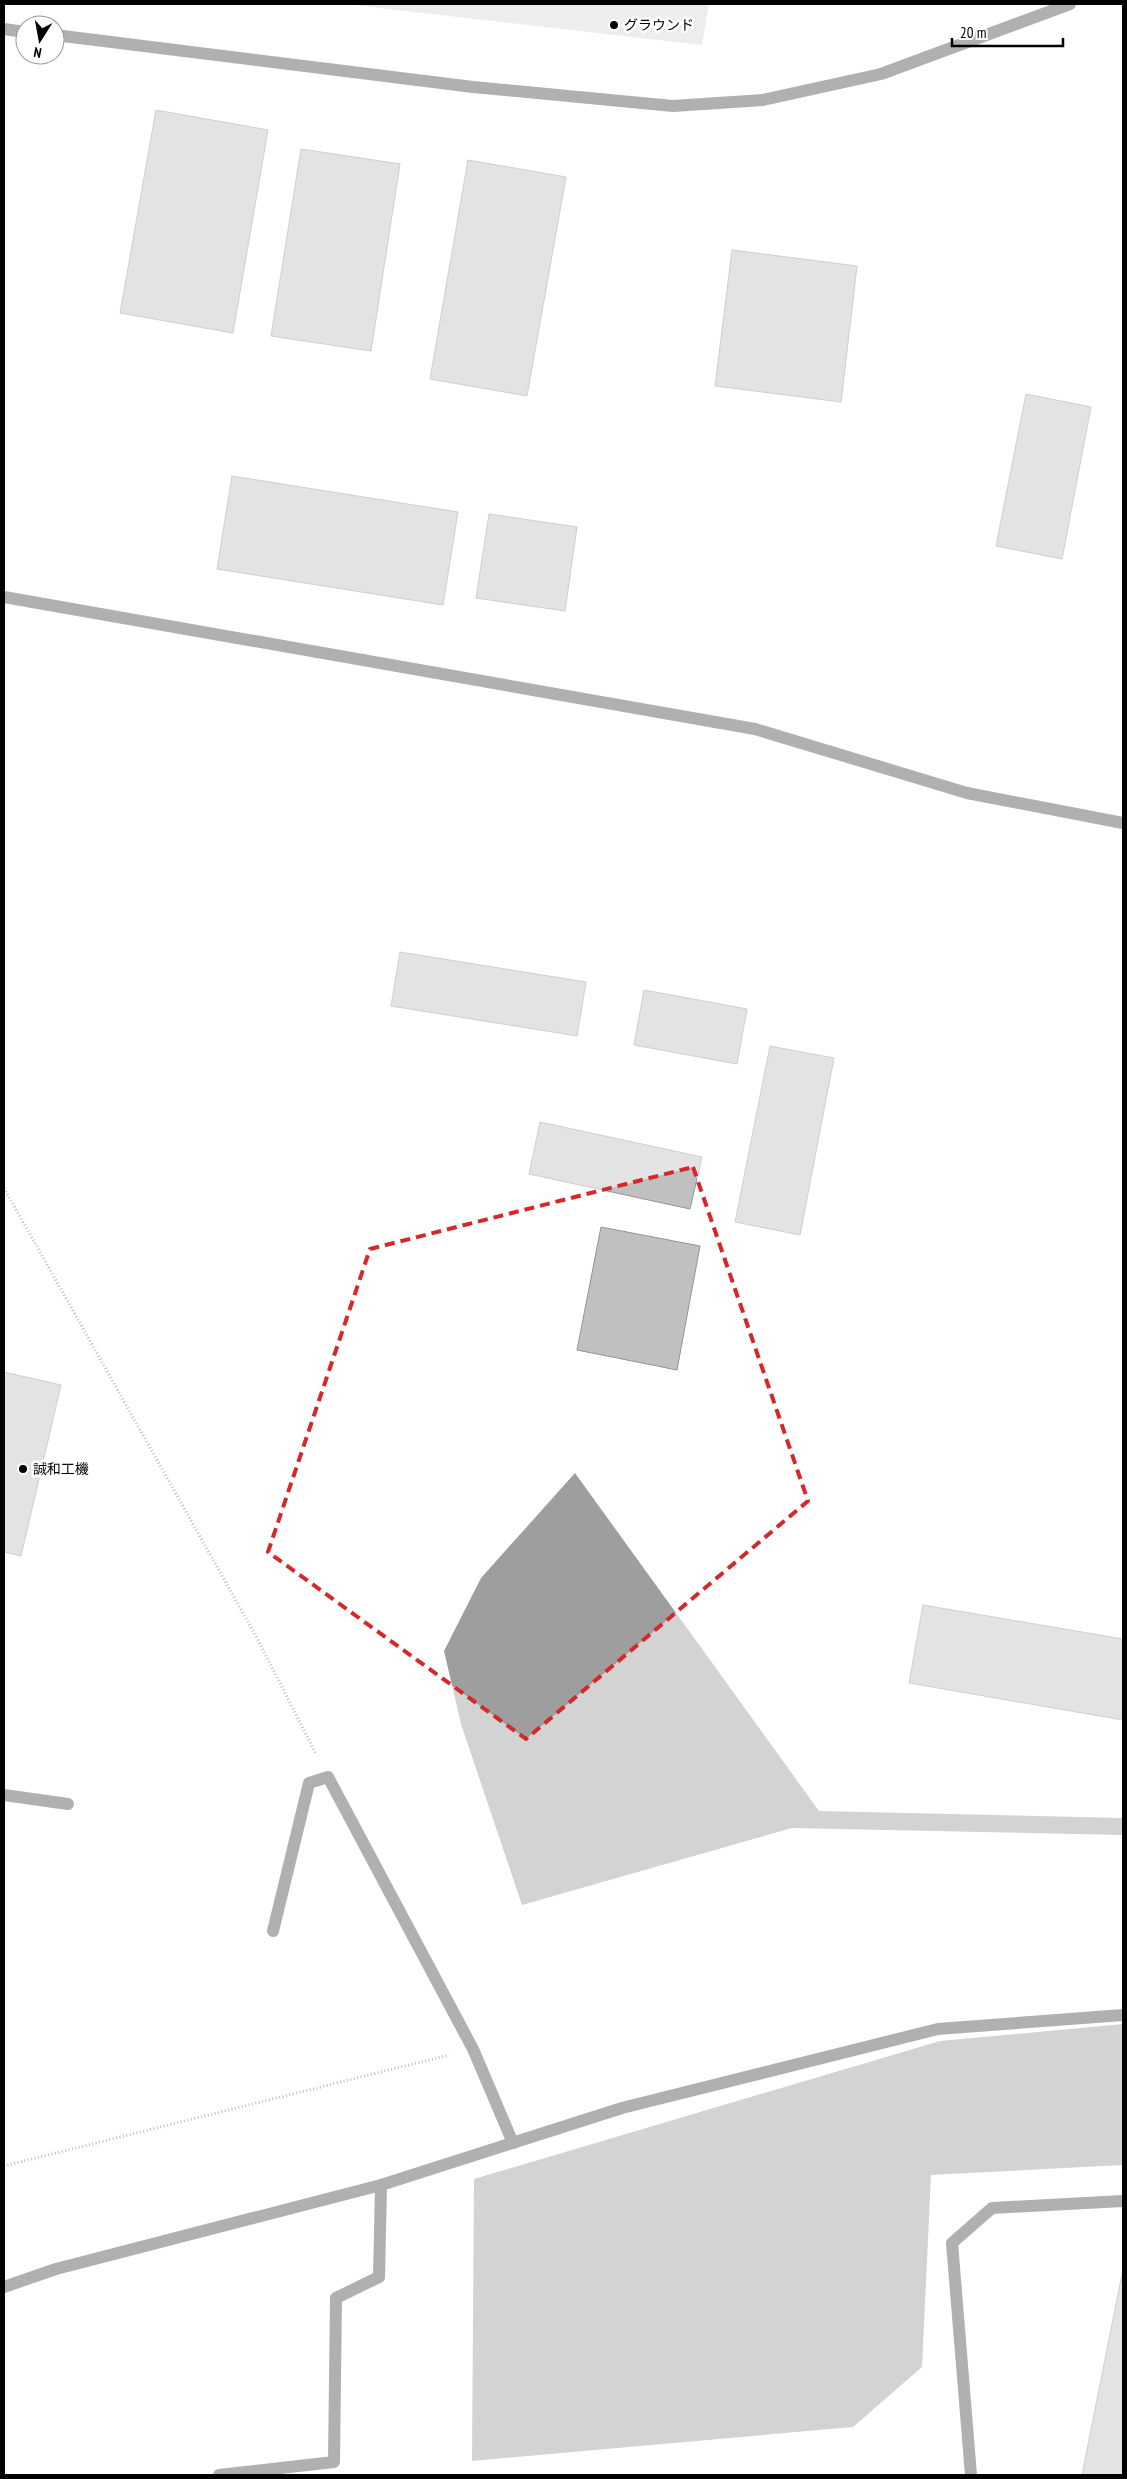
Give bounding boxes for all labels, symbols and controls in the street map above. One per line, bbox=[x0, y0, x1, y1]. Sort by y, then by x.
north arrow bbox=[15, 15, 65, 65]
scale bar bbox=[952, 15, 1063, 47]
place label: グラウンド bbox=[624, 16, 694, 34]
marker: グラウンド bbox=[608, 19, 620, 31]
text: 20 m bbox=[960, 23, 986, 42]
text: N bbox=[32, 43, 43, 62]
place label: 誠和工機 bbox=[33, 1460, 89, 1478]
marker: 誠和工機 bbox=[17, 1463, 29, 1475]

